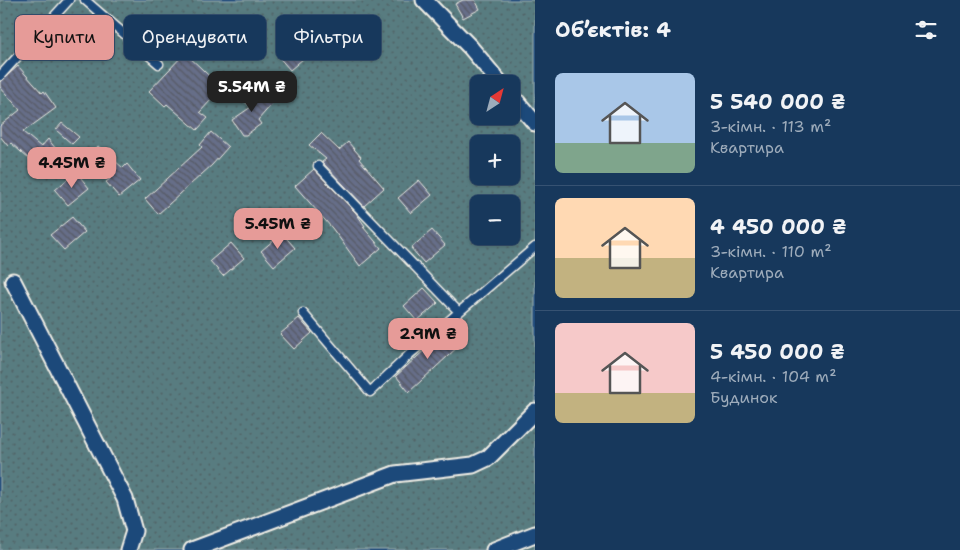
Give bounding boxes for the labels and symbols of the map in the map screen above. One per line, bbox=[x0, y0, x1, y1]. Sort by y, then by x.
pin: 5.54M ₴ bbox=[206, 70, 298, 113]
north arrow bbox=[470, 75, 520, 125]
pin: 4.45M ₴ bbox=[26, 146, 118, 189]
pin: 5.45M ₴ bbox=[232, 208, 324, 250]
pin: 2.9M ₴ bbox=[387, 318, 469, 360]

